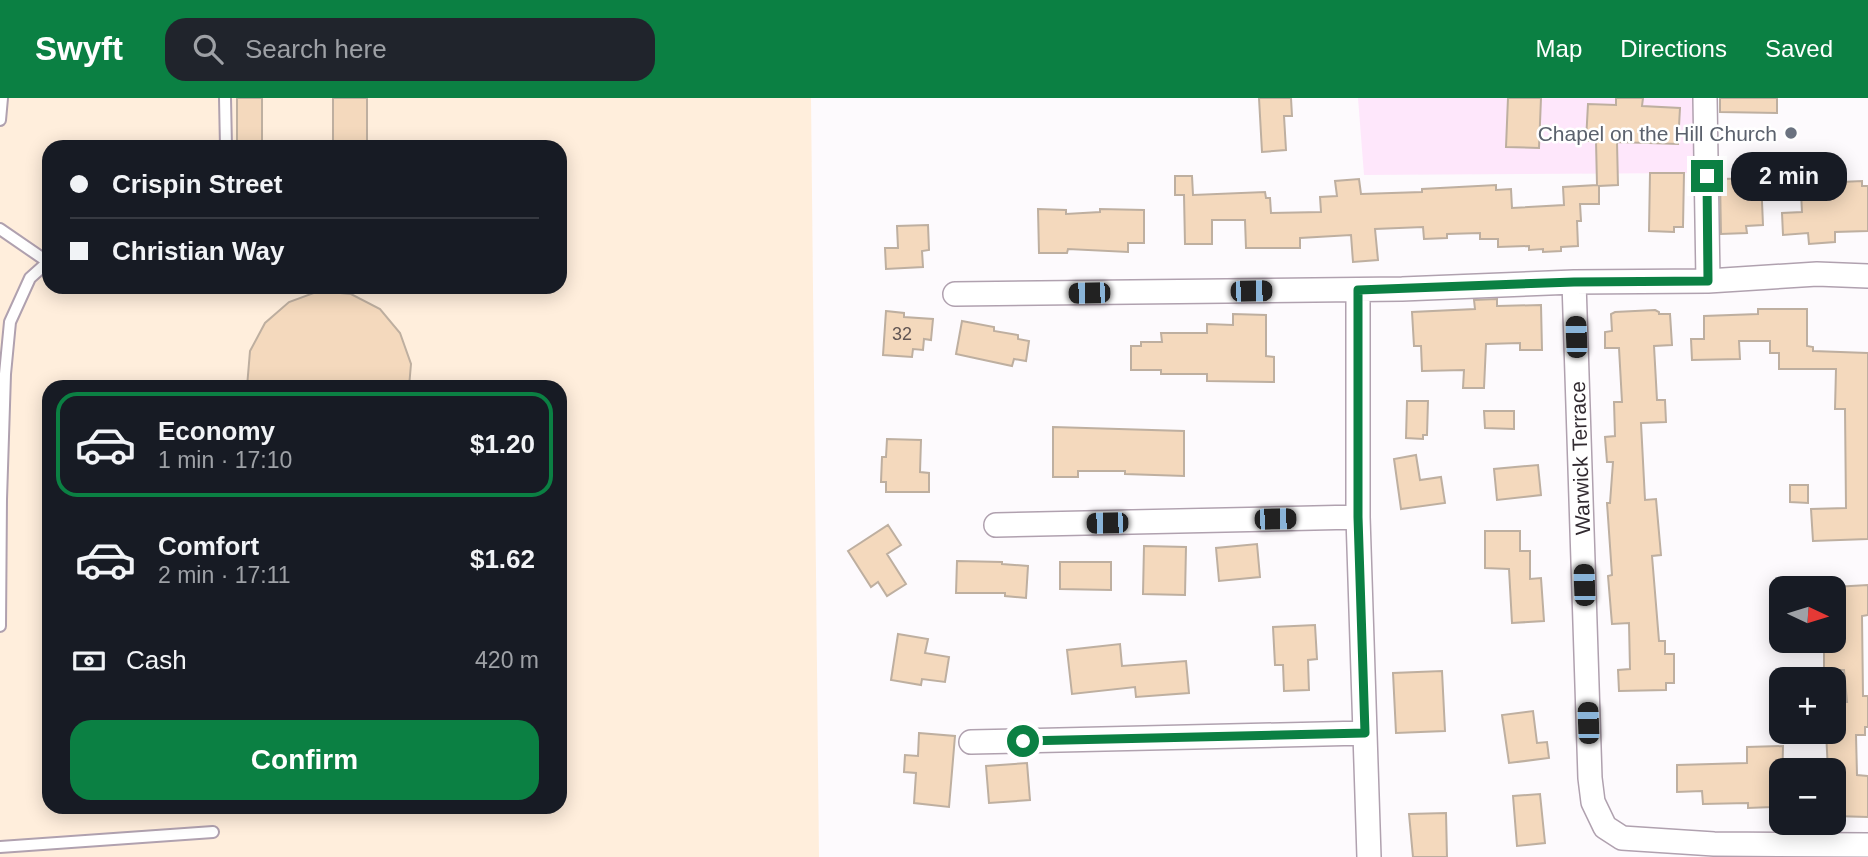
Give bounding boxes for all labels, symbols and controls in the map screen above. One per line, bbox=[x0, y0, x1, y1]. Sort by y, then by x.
search box bbox=[165, 18, 655, 81]
text: Swyft bbox=[35, 30, 123, 67]
icon: search bbox=[189, 30, 227, 68]
text: Search here bbox=[245, 34, 387, 64]
text: Map bbox=[1536, 35, 1582, 62]
text: Directions bbox=[1620, 35, 1727, 62]
text: Saved bbox=[1765, 35, 1833, 62]
place label: Chapel on the Hill Church bbox=[1538, 122, 1777, 145]
marker: Chapel on the Hill Church bbox=[1783, 125, 1799, 141]
callout: 2 min bbox=[1732, 152, 1847, 200]
route end bbox=[1691, 160, 1723, 192]
text: 2 min bbox=[1759, 163, 1819, 189]
text: Crispin Street bbox=[112, 169, 283, 199]
text: Christian Way bbox=[112, 236, 284, 266]
car bbox=[1230, 280, 1273, 302]
car bbox=[1068, 282, 1111, 304]
car bbox=[1565, 316, 1588, 358]
house number: 32 bbox=[892, 324, 912, 344]
street label: Warwick Terrace bbox=[1566, 381, 1594, 535]
icon: car bbox=[74, 413, 137, 476]
text: Economy bbox=[158, 416, 275, 446]
text: $1.20 bbox=[470, 429, 535, 459]
text: 1 min · 17:10 bbox=[158, 447, 292, 473]
car bbox=[1254, 508, 1297, 530]
car bbox=[1086, 512, 1129, 534]
icon: car bbox=[74, 528, 137, 591]
text: Comfort bbox=[158, 531, 259, 561]
text: $1.62 bbox=[470, 544, 535, 574]
text: 2 min · 17:11 bbox=[158, 562, 291, 588]
car bbox=[1573, 564, 1596, 606]
north arrow bbox=[1769, 576, 1846, 653]
map controls bbox=[1769, 576, 1846, 835]
icon: cash bbox=[70, 642, 108, 680]
text: Cash bbox=[126, 645, 187, 675]
text: 420 m bbox=[475, 647, 539, 673]
button: + bbox=[1769, 667, 1846, 744]
car bbox=[1577, 702, 1600, 744]
button: Confirm bbox=[70, 720, 539, 800]
route start bbox=[1007, 725, 1039, 757]
button: − bbox=[1769, 758, 1846, 835]

